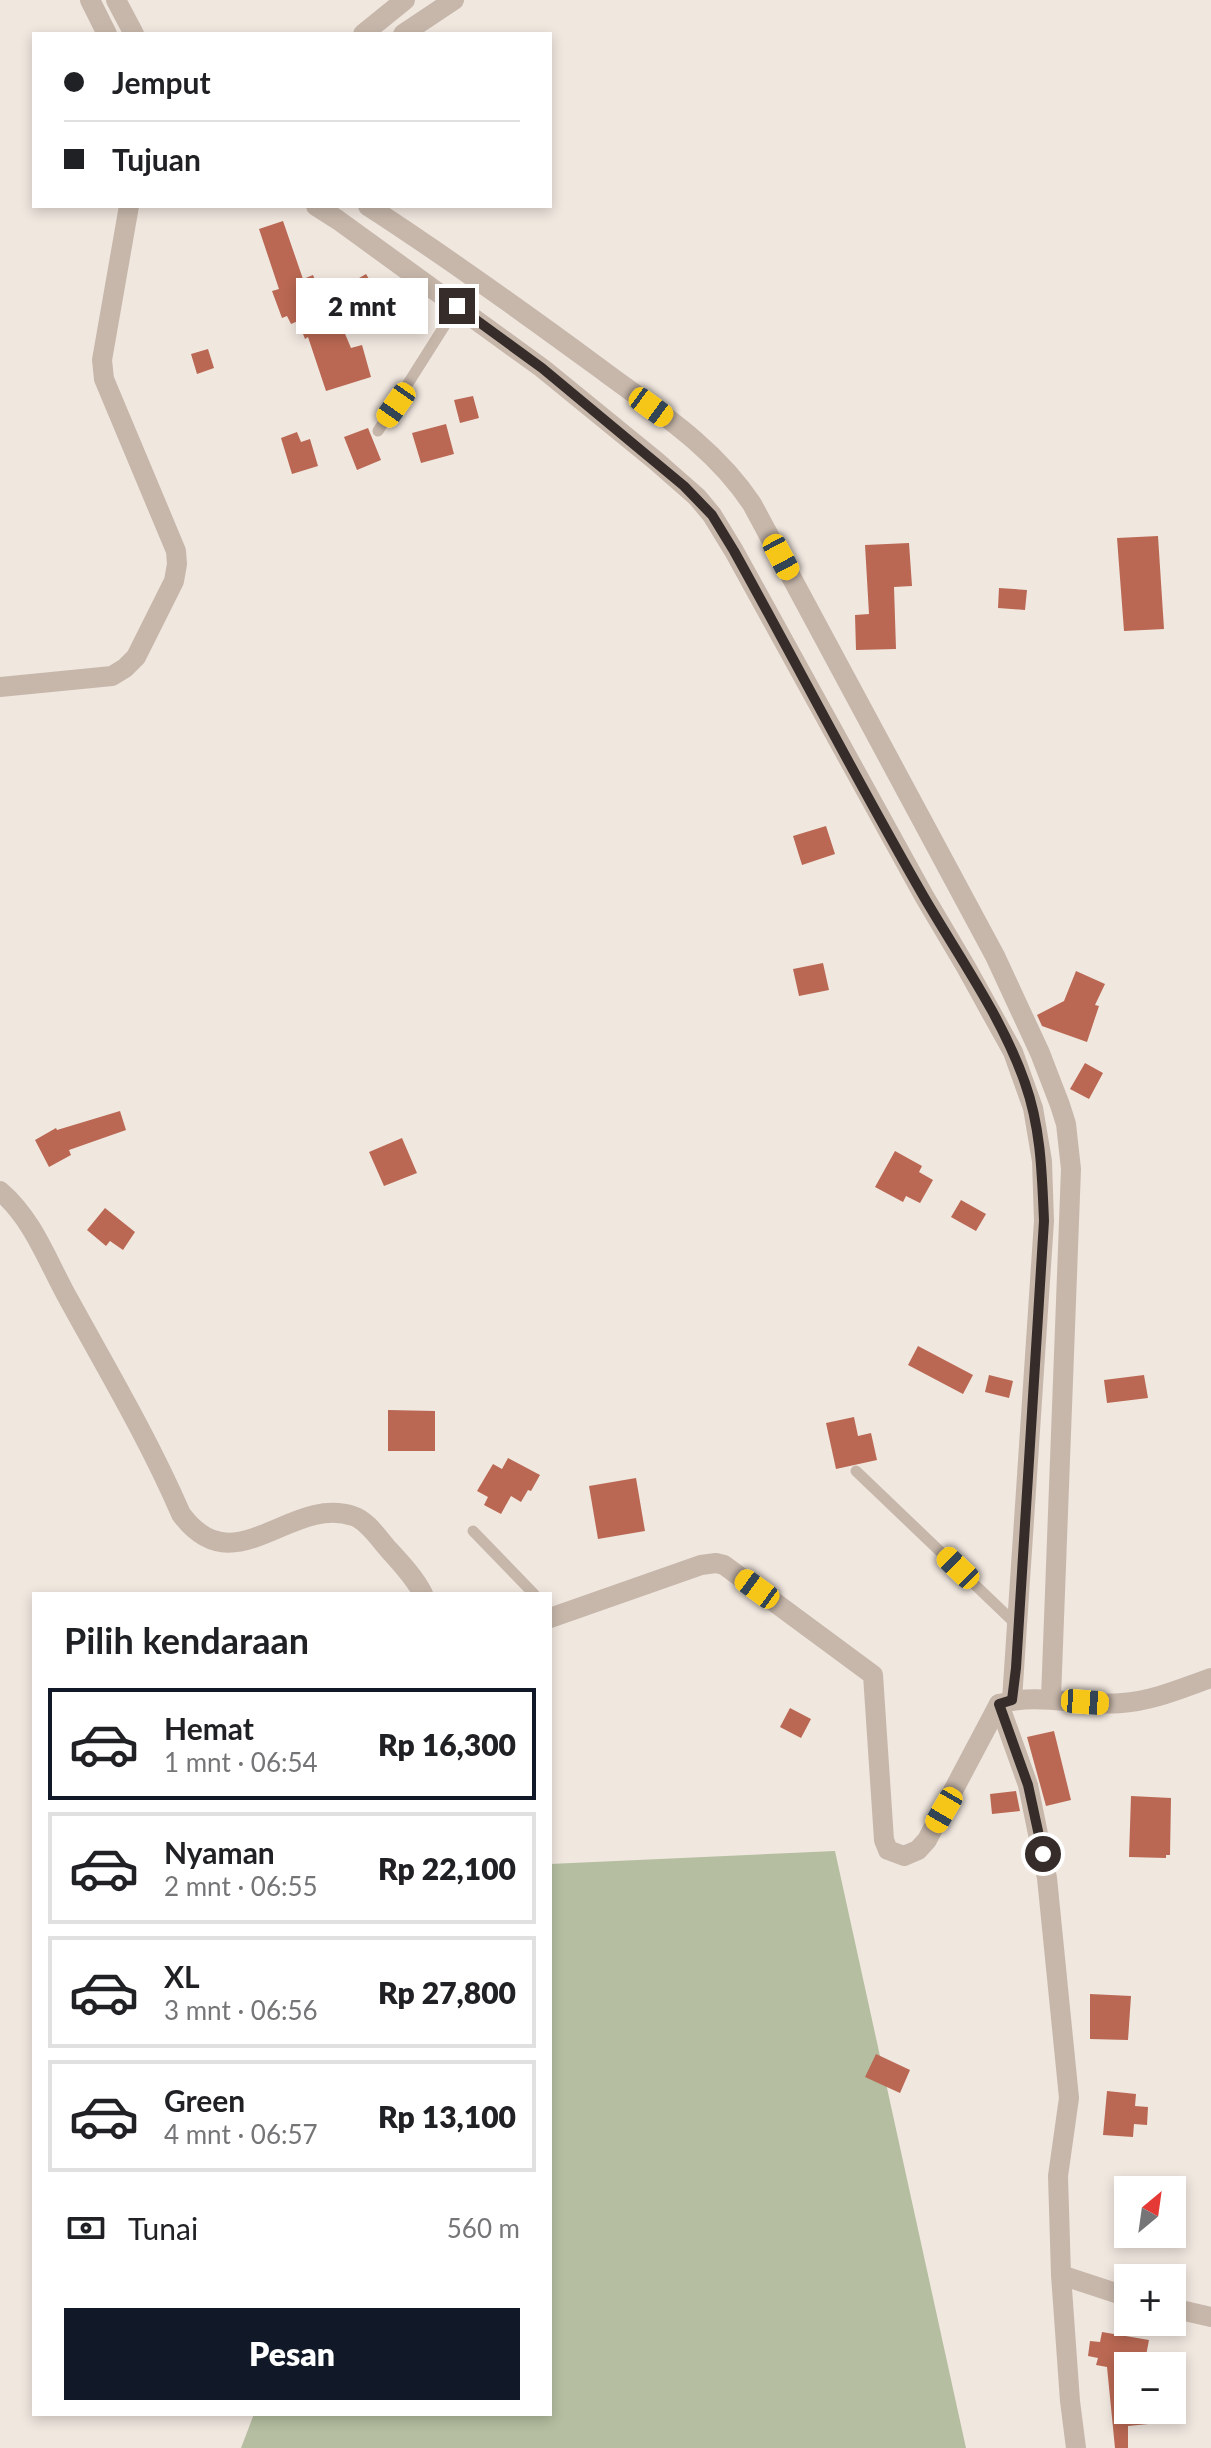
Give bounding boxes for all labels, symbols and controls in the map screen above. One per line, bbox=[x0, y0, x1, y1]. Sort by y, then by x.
text: Jemput bbox=[112, 64, 211, 100]
text: Tujuan bbox=[112, 141, 201, 177]
callout: 2 mnt bbox=[297, 278, 429, 334]
route end bbox=[439, 288, 475, 324]
text: 2 mnt bbox=[328, 290, 396, 322]
car bbox=[372, 378, 420, 432]
car bbox=[625, 383, 677, 431]
car bbox=[759, 530, 803, 584]
car bbox=[932, 1543, 984, 1593]
car bbox=[731, 1565, 783, 1613]
text: Pilih kendaraan bbox=[64, 1618, 309, 1662]
car bbox=[1060, 1688, 1110, 1716]
icon: car bbox=[68, 1708, 140, 1780]
text: Hemat bbox=[164, 1710, 254, 1746]
text: Rp 16,300 bbox=[378, 1726, 516, 1762]
text: 1 mnt · 06:54 bbox=[164, 1746, 318, 1778]
car bbox=[922, 1783, 966, 1837]
icon: car bbox=[68, 1832, 140, 1904]
text: Nyaman bbox=[164, 1834, 275, 1870]
route start bbox=[1025, 1836, 1061, 1872]
text: Rp 22,100 bbox=[378, 1850, 516, 1886]
text: 2 mnt · 06:55 bbox=[164, 1870, 318, 1902]
icon: car bbox=[68, 1956, 140, 2028]
text: XL bbox=[164, 1958, 200, 1994]
text: Rp 27,800 bbox=[378, 1974, 516, 2010]
text: 3 mnt · 06:56 bbox=[164, 1994, 318, 2026]
icon: car bbox=[68, 2080, 140, 2152]
text: Green bbox=[164, 2082, 245, 2118]
text: Rp 13,100 bbox=[378, 2098, 516, 2134]
text: 4 mnt · 06:57 bbox=[164, 2118, 318, 2150]
north arrow bbox=[1114, 2176, 1186, 2248]
map controls bbox=[1114, 2176, 1186, 2424]
icon: cash bbox=[64, 2206, 108, 2250]
text: Tunai bbox=[128, 2210, 198, 2246]
text: 560 m bbox=[447, 2212, 520, 2244]
button: + bbox=[1114, 2264, 1186, 2336]
button: Pesan bbox=[64, 2308, 520, 2400]
button: − bbox=[1114, 2352, 1186, 2424]

